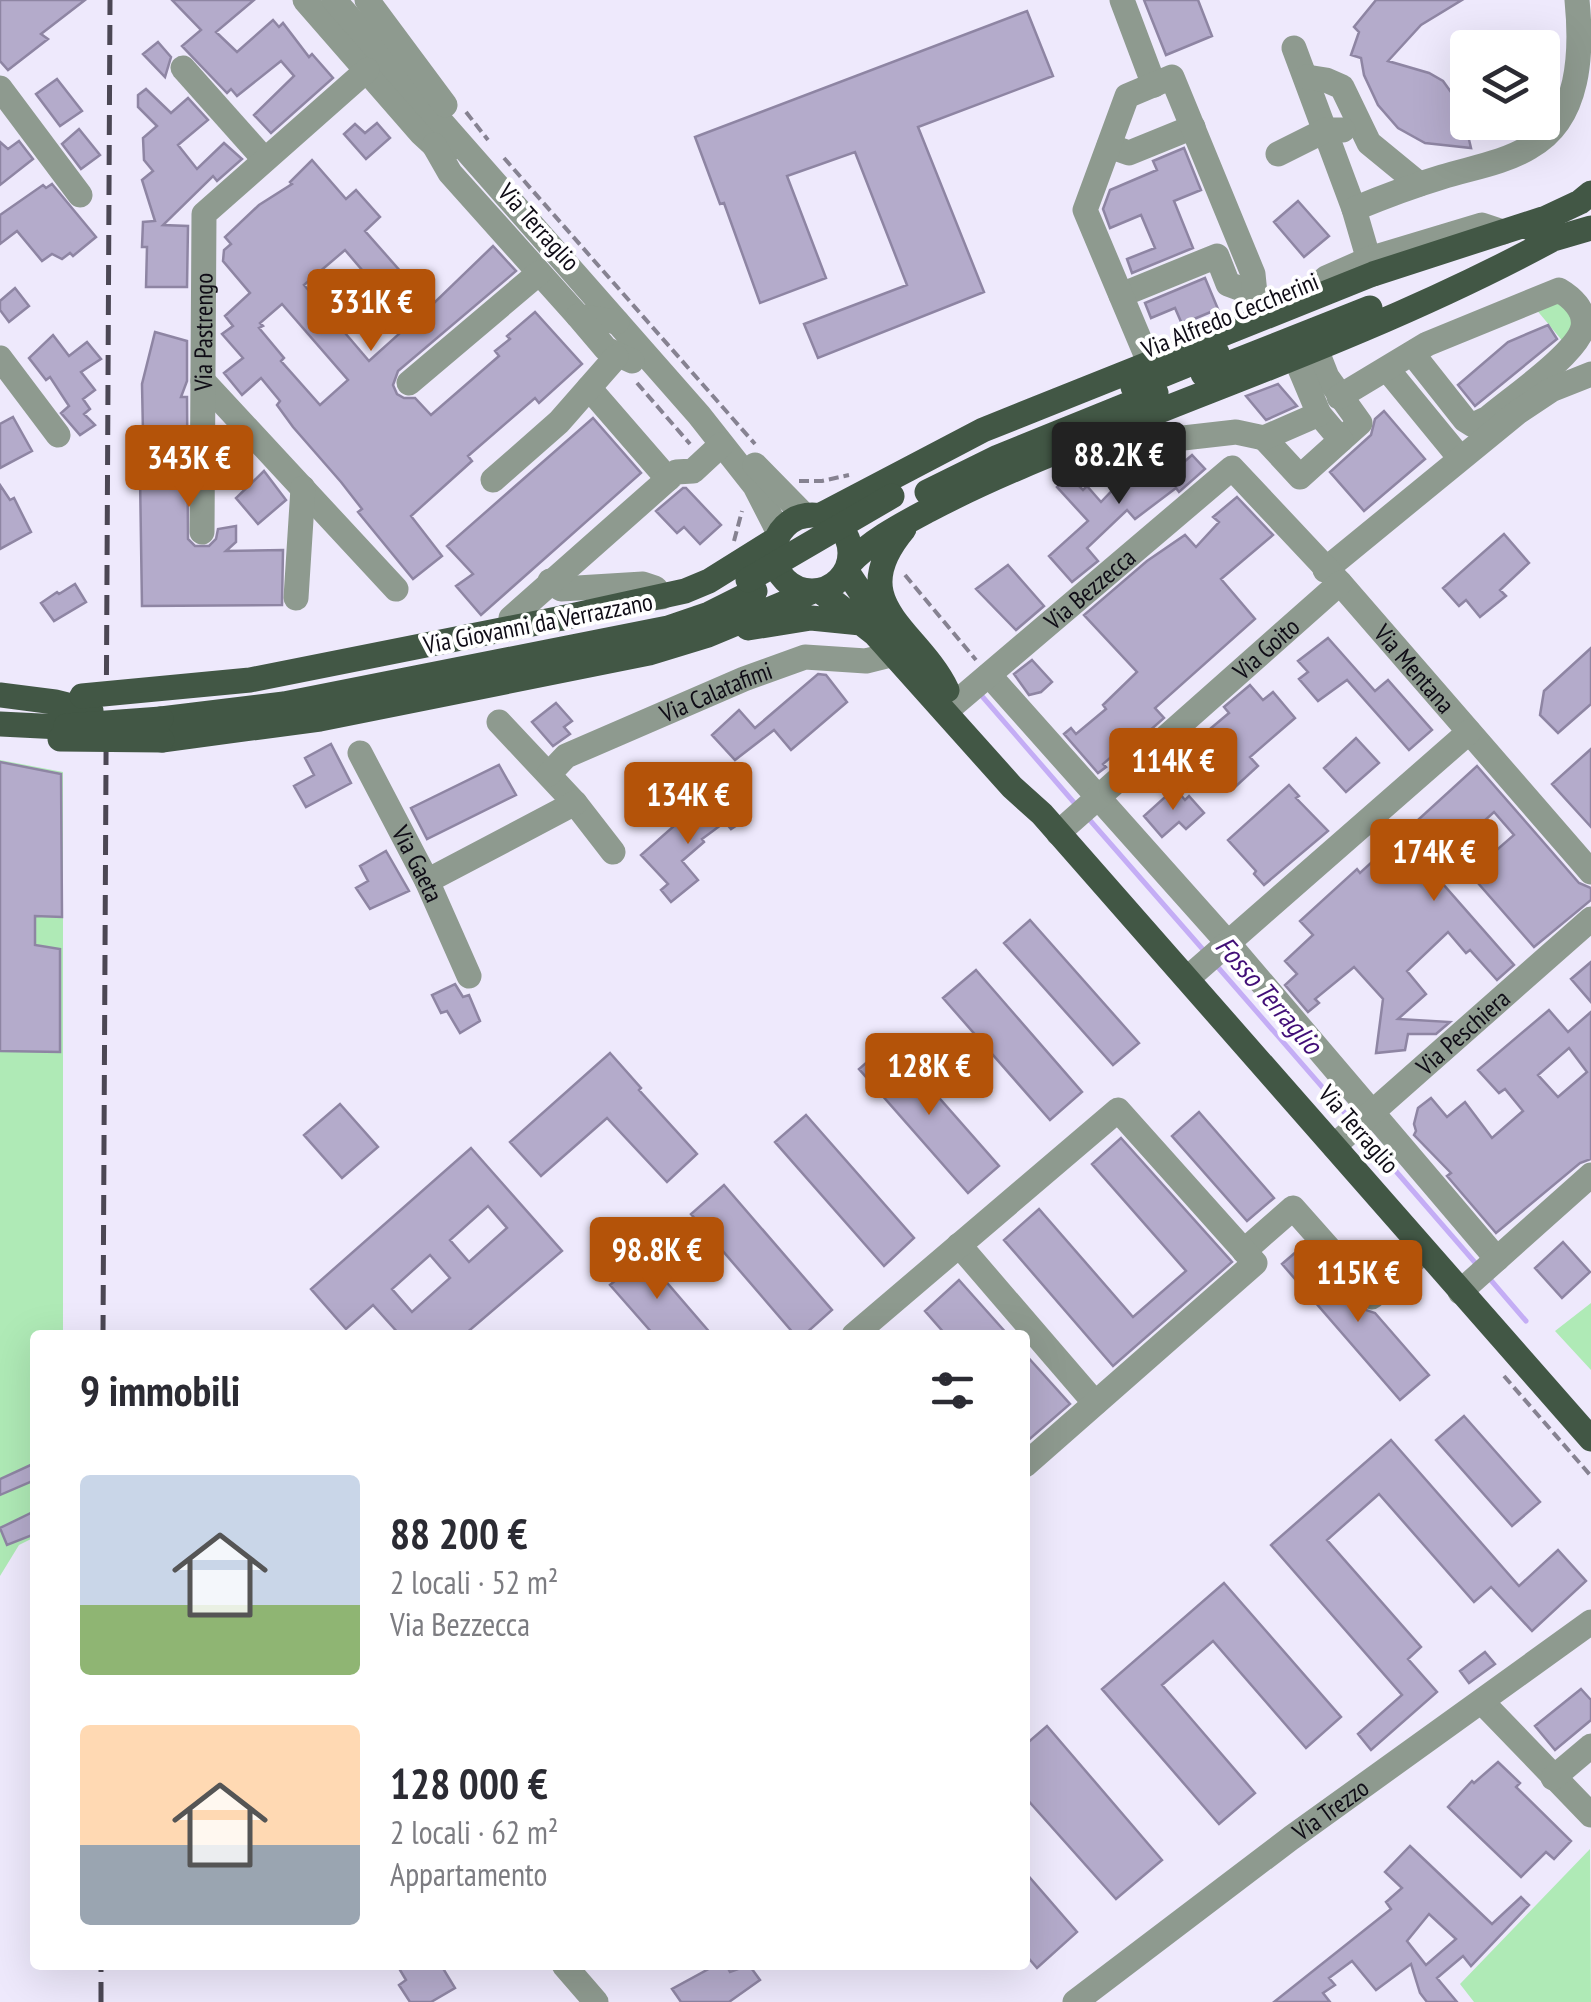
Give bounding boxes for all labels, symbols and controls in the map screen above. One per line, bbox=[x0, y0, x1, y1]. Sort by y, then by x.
map controls bbox=[1450, 30, 1560, 140]
button: layers bbox=[1450, 30, 1560, 140]
street label: Via Terraglio bbox=[491, 176, 587, 278]
street label: Via Alfredo Ceccherini bbox=[1136, 265, 1323, 365]
pin: 331K € bbox=[290, 269, 452, 354]
street label: Via Pastrengo bbox=[187, 273, 220, 392]
text: 331K € bbox=[329, 280, 413, 322]
pin: 88.2K € bbox=[1027, 422, 1211, 507]
pin: 343K € bbox=[108, 425, 270, 510]
text: 88.2K € bbox=[1074, 433, 1164, 475]
text: 343K € bbox=[147, 436, 231, 478]
street label: Via Bezzecca bbox=[1037, 541, 1142, 637]
street label: Via Giovanni da Verrazzano bbox=[420, 585, 655, 661]
street label: Via Goito bbox=[1225, 611, 1306, 687]
street label: Via Mentana bbox=[1366, 617, 1462, 720]
street label: Via Calatafimi bbox=[654, 654, 776, 730]
pin: 114K € bbox=[1092, 728, 1254, 813]
text: 114K € bbox=[1131, 739, 1215, 781]
pin: 134K € bbox=[607, 762, 769, 847]
text: 134K € bbox=[646, 773, 730, 815]
street label: Via Gaeta bbox=[384, 819, 450, 907]
pin: 174K € bbox=[1353, 819, 1515, 904]
text: 174K € bbox=[1392, 830, 1476, 872]
water label: Fosso Terraglio bbox=[1208, 928, 1332, 1063]
street label: Via Peschiera bbox=[1409, 982, 1516, 1083]
pin: 128K € bbox=[848, 1033, 1010, 1118]
text: 128K € bbox=[887, 1044, 971, 1086]
street label: Via Terraglio bbox=[1311, 1077, 1406, 1180]
pin: 98.8K € bbox=[565, 1217, 749, 1302]
text: 98.8K € bbox=[612, 1228, 702, 1270]
pin: 115K € bbox=[1277, 1240, 1439, 1325]
text: 115K € bbox=[1316, 1251, 1400, 1293]
text: 9 immobili bbox=[80, 1363, 240, 1418]
icon: filters bbox=[925, 1363, 980, 1418]
text: 88 200 € bbox=[390, 1506, 528, 1561]
icon: home bbox=[160, 1515, 280, 1635]
text: 2 locali · 52 m² bbox=[390, 1561, 558, 1603]
text: Via Bezzecca bbox=[390, 1603, 530, 1645]
text: 128 000 € bbox=[390, 1756, 548, 1811]
icon: home bbox=[160, 1765, 280, 1885]
street label: Via Trezzo bbox=[1285, 1771, 1375, 1848]
text: 2 locali · 62 m² bbox=[390, 1811, 558, 1853]
text: Appartamento bbox=[390, 1853, 547, 1895]

